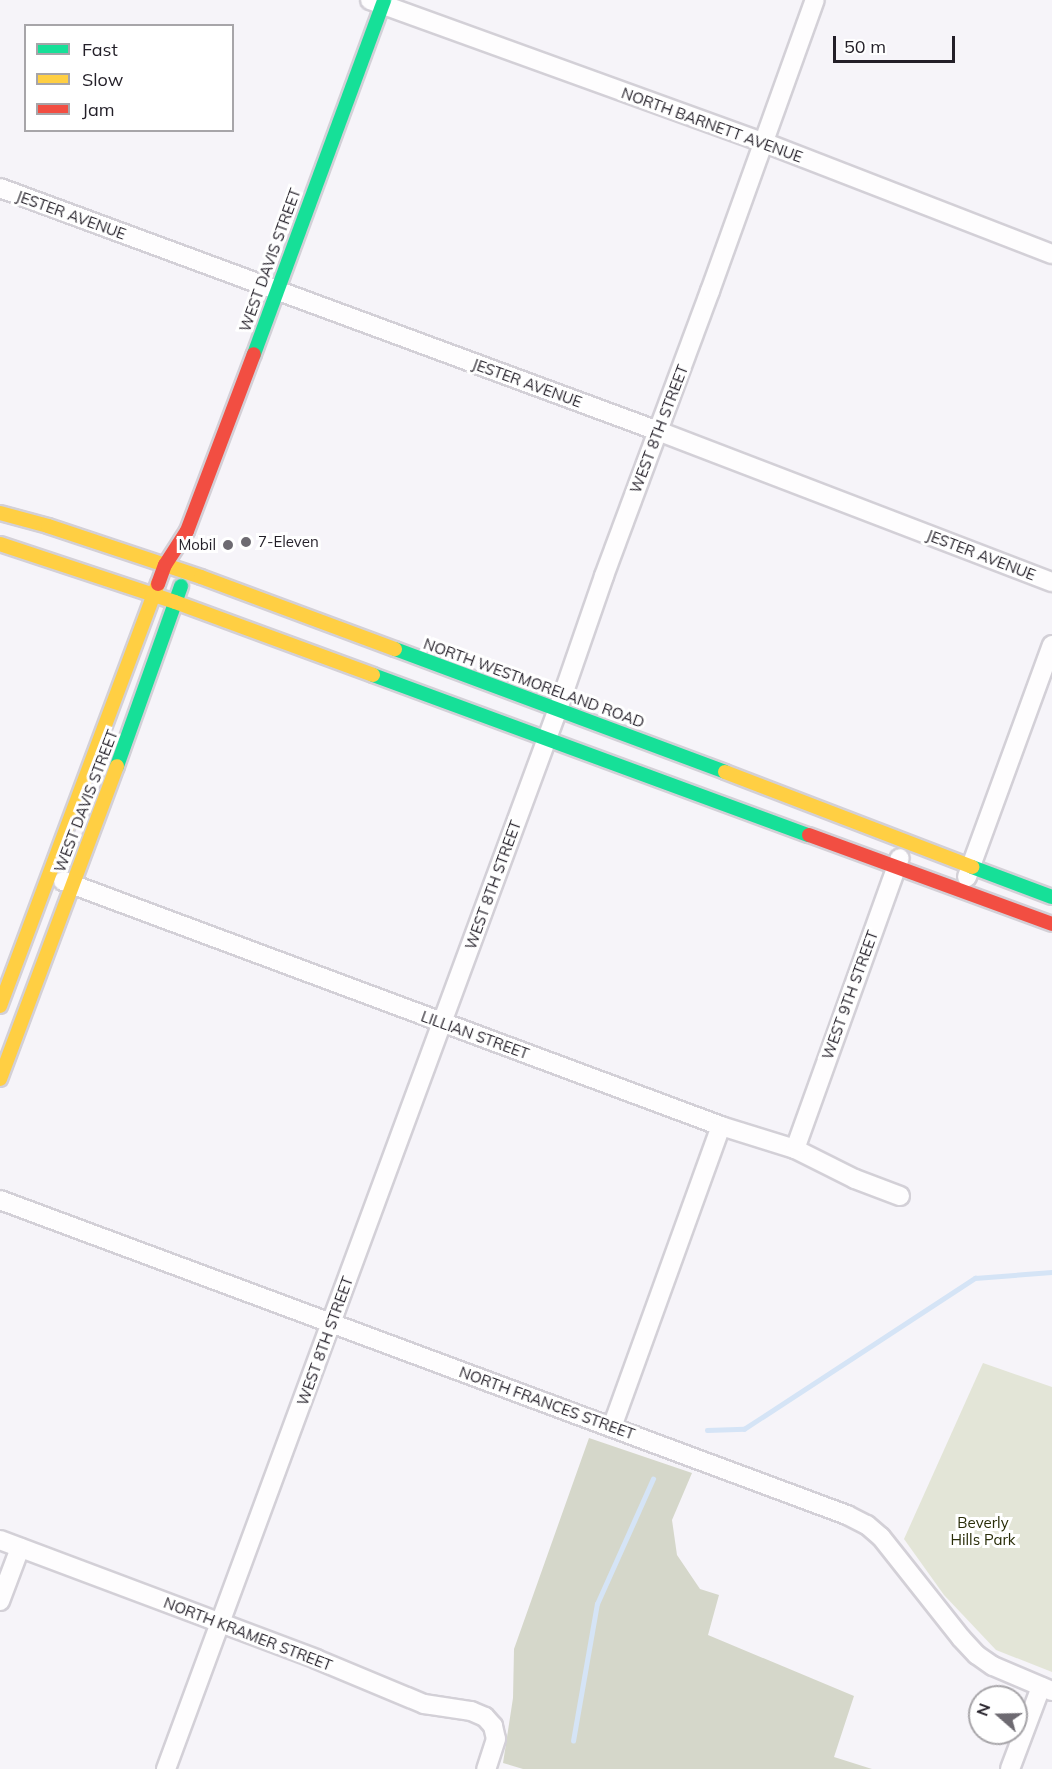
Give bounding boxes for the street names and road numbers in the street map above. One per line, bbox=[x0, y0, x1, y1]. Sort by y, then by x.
street label: NORTH BARNETT AVENUE bbox=[619, 84, 805, 166]
street label: WEST DAVIS STREET bbox=[236, 186, 304, 334]
street label: JESTER AVENUE bbox=[14, 187, 128, 243]
street label: JESTER AVENUE bbox=[470, 355, 584, 411]
street label: WEST 8TH STREET bbox=[626, 362, 692, 496]
street label: JESTER AVENUE bbox=[924, 526, 1038, 584]
street label: NORTH WESTMORELAND ROAD bbox=[421, 635, 647, 731]
street label: WEST DAVIS STREET bbox=[50, 727, 122, 875]
street label: WEST 8TH STREET bbox=[461, 818, 525, 952]
street label: WEST 9TH STREET bbox=[818, 928, 882, 1062]
street label: LILLIAN STREET bbox=[419, 1007, 531, 1063]
street label: WEST 8TH STREET bbox=[293, 1274, 357, 1408]
street label: NORTH FRANCES STREET bbox=[457, 1363, 637, 1443]
street label: NORTH KRAMER STREET bbox=[161, 1594, 335, 1674]

